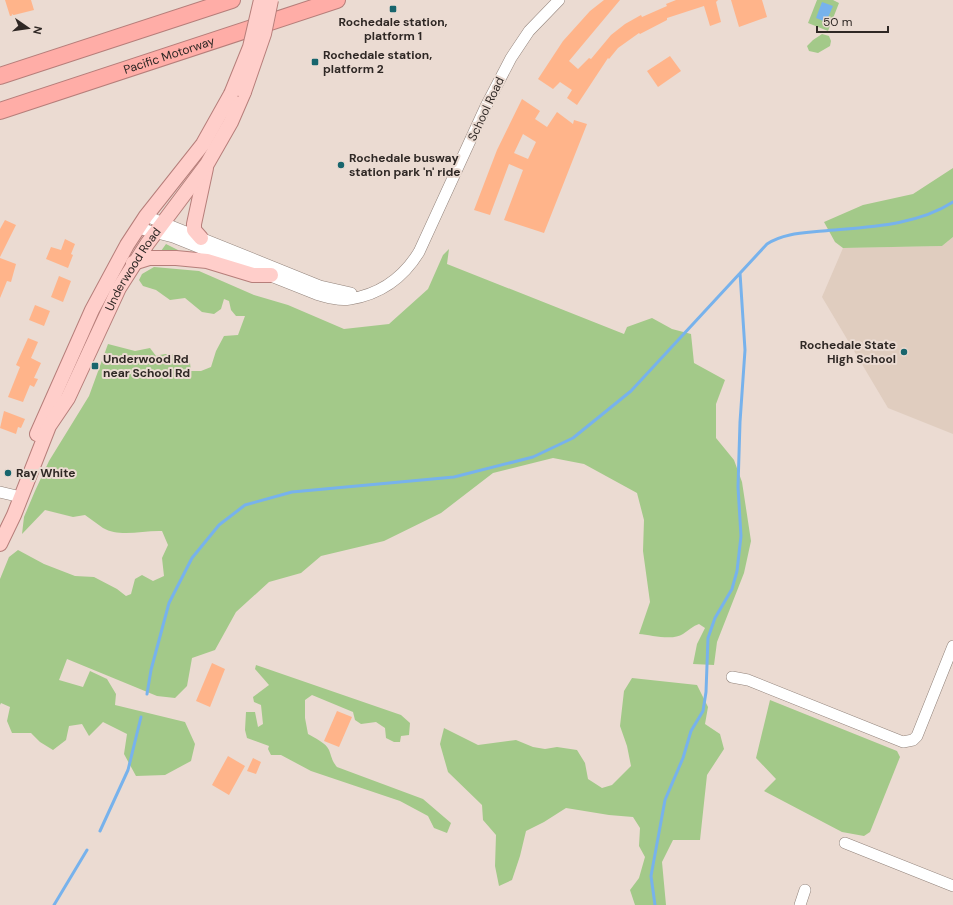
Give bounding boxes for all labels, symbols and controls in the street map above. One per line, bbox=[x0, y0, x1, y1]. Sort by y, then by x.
marker: Rochedale station, platform 1 bbox=[388, 4, 398, 14]
north arrow bbox=[8, 8, 48, 48]
scale bar bbox=[817, 8, 888, 34]
place label: Rochedale station, platform 1 bbox=[338, 14, 448, 44]
text: 50 m bbox=[823, 14, 852, 30]
text: N bbox=[30, 25, 45, 36]
street label: Pacific Motorway bbox=[121, 33, 217, 78]
place label: Rochedale station, platform 2 bbox=[323, 47, 432, 77]
marker: Rochedale station, platform 2 bbox=[310, 57, 320, 67]
street label: School Road bbox=[464, 74, 508, 144]
place label: Rochedale busway station park 'n' ride bbox=[349, 150, 461, 180]
marker: Rochedale busway station park 'n' ride bbox=[336, 160, 346, 170]
street label: Underwood Road bbox=[101, 224, 165, 314]
place label: Rochedale State High School bbox=[800, 337, 896, 367]
marker: Rochedale State High School bbox=[899, 347, 909, 357]
place label: Underwood Rd near School Rd bbox=[103, 351, 190, 381]
marker: Underwood Rd near School Rd bbox=[90, 361, 100, 371]
place label: Ray White bbox=[16, 465, 75, 481]
marker: Ray White bbox=[3, 468, 13, 478]

